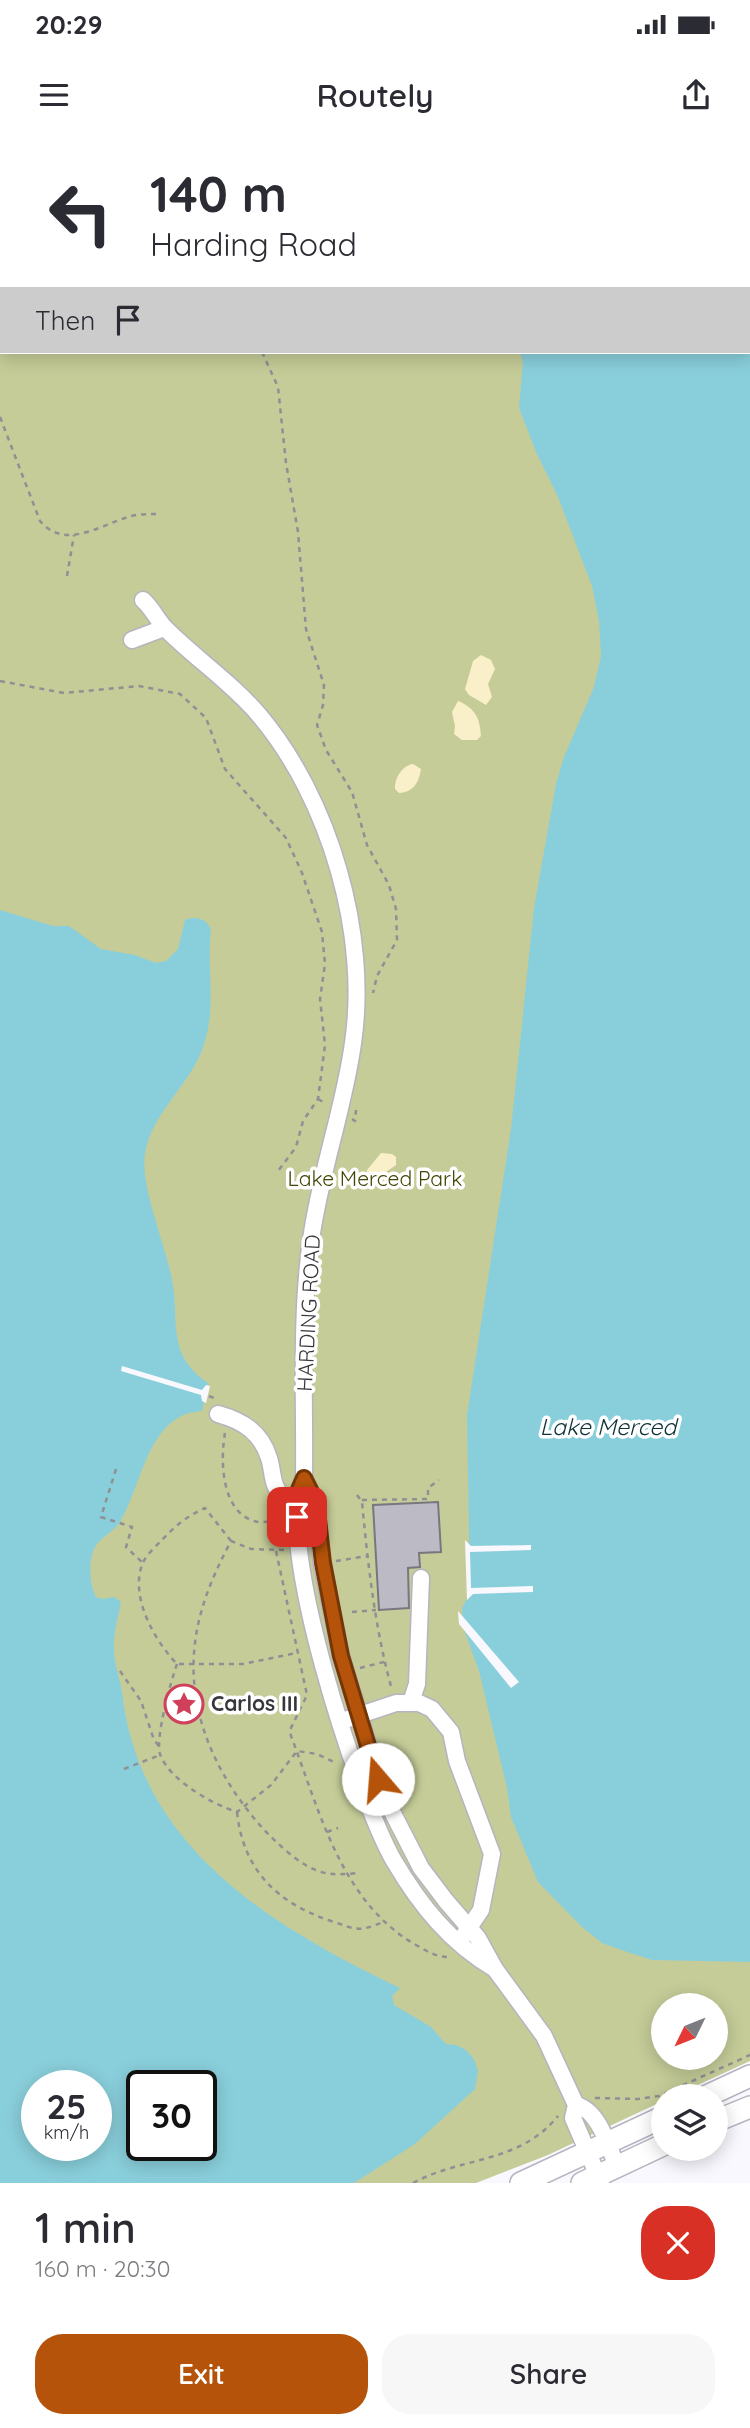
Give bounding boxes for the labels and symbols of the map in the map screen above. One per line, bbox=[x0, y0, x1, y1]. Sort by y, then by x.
park label: Lake Merced Park bbox=[288, 1165, 462, 1191]
street label: HARDING ROAD bbox=[291, 1234, 325, 1392]
water label: Lake Merced bbox=[540, 1412, 679, 1441]
pin bbox=[267, 1487, 327, 1547]
place icon: Carlos III bbox=[163, 1683, 205, 1725]
place label: Carlos III bbox=[211, 1690, 298, 1716]
position arrow bbox=[341, 1742, 415, 1816]
north arrow bbox=[651, 1993, 728, 2070]
speed limit sign: 30 bbox=[126, 2070, 217, 2161]

